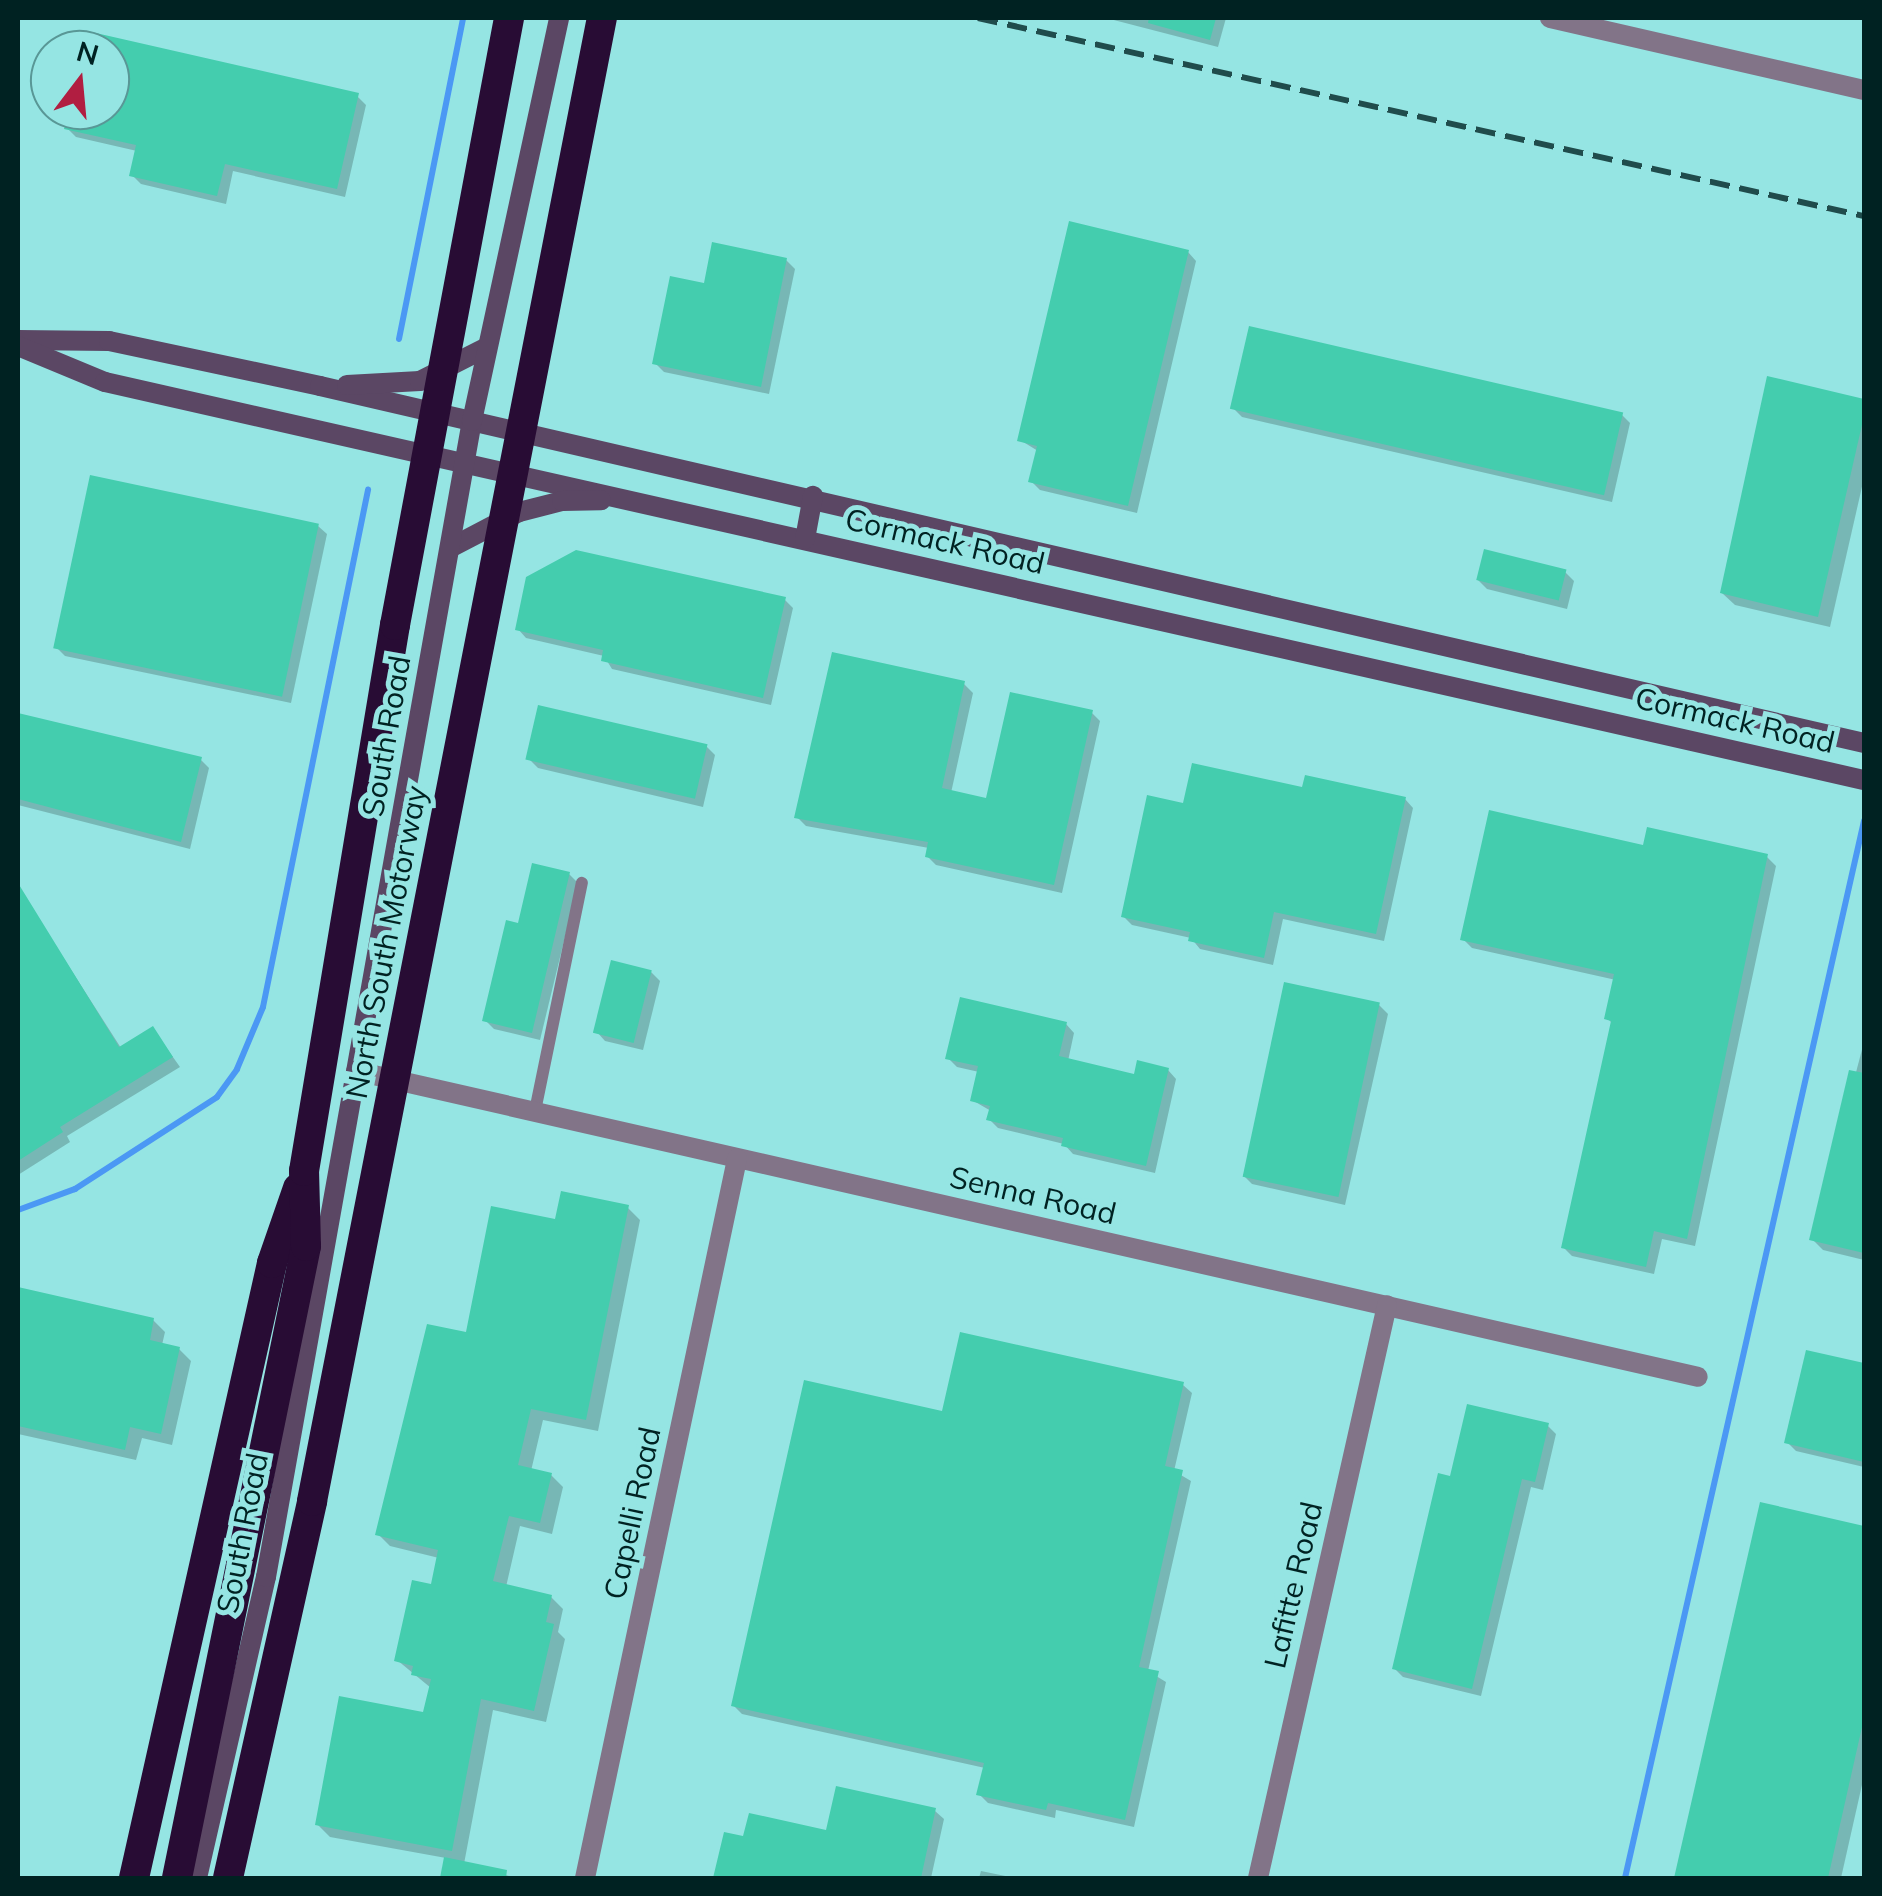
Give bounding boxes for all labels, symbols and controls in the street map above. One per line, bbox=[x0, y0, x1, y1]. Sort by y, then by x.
north arrow bbox=[30, 30, 130, 130]
text: N bbox=[73, 33, 103, 72]
street label: Cormack Road bbox=[842, 501, 1048, 581]
street label: South Road bbox=[354, 653, 418, 819]
street label: Cormack Road bbox=[1632, 680, 1838, 760]
street label: North South Motorway bbox=[338, 783, 434, 1101]
street label: Senna Road bbox=[946, 1158, 1120, 1232]
street label: Capelli Road bbox=[596, 1424, 668, 1602]
street label: South Road bbox=[209, 1450, 275, 1616]
street label: Lafitte Road bbox=[1256, 1498, 1330, 1672]

